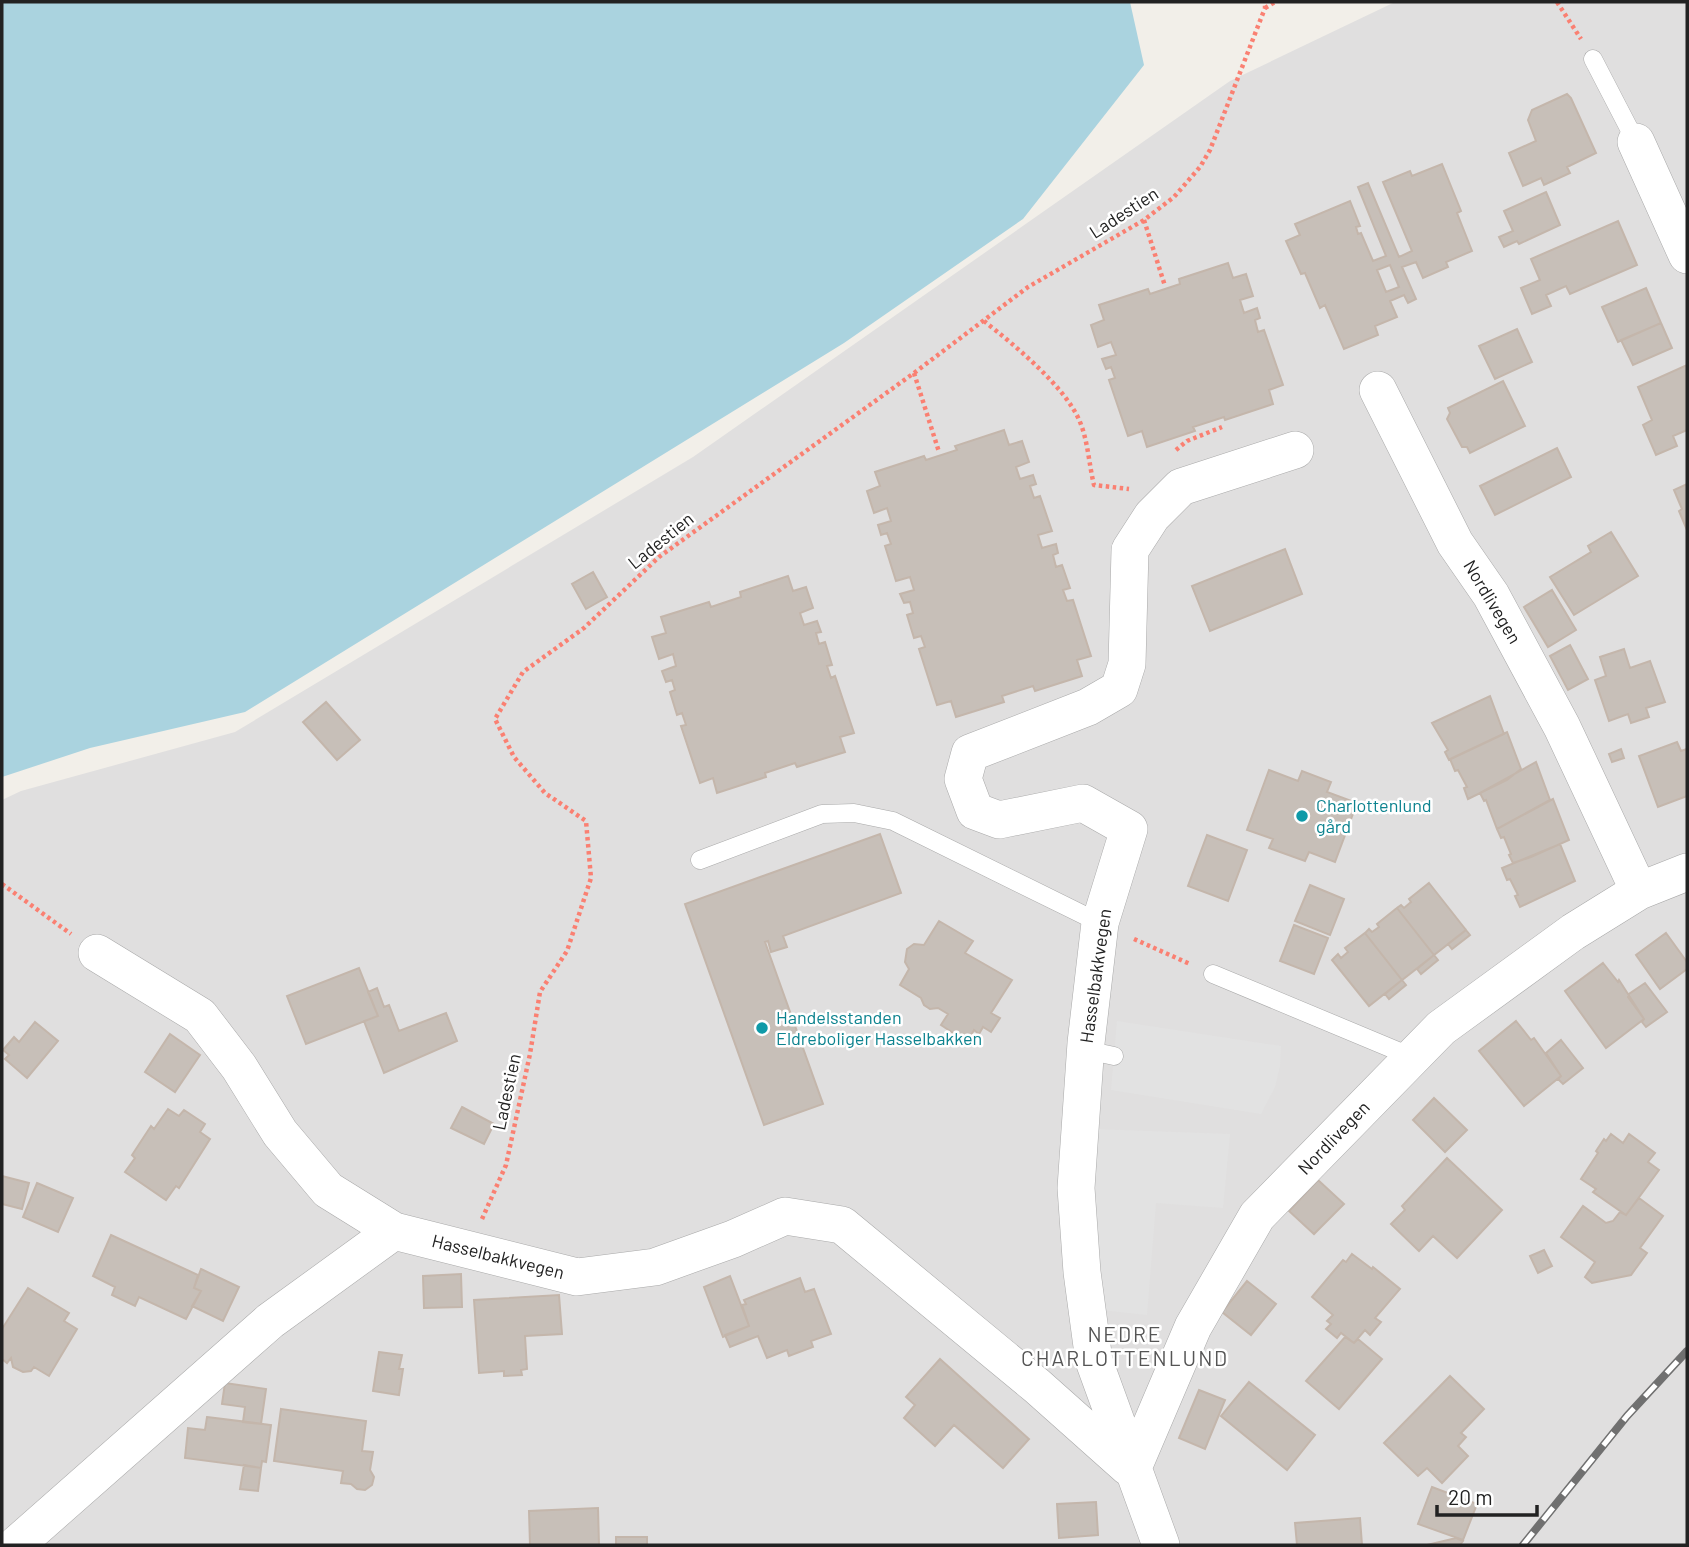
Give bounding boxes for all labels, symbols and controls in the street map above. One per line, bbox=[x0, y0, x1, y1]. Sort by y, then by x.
street label: Ladestien bbox=[1085, 182, 1162, 243]
street label: Ladestien bbox=[623, 507, 698, 573]
street label: Nordlivegen bbox=[1459, 556, 1526, 647]
place label: Charlottenlund gård bbox=[1316, 794, 1432, 837]
marker: Charlottenlund gård bbox=[1294, 808, 1310, 824]
street label: Hasselbakkvegen bbox=[1075, 907, 1115, 1045]
place label: Handelsstanden Eldreboliger Hasselbakken bbox=[776, 1006, 982, 1049]
marker: Handelsstanden Eldreboliger Hasselbakken bbox=[754, 1020, 770, 1036]
street label: Ladestien bbox=[487, 1051, 525, 1132]
street label: Nordlivegen bbox=[1293, 1096, 1374, 1179]
street label: Hasselbakkvegen bbox=[430, 1229, 567, 1283]
district label: NEDRE CHARLOTTENLUND bbox=[1021, 1321, 1229, 1370]
scale bar bbox=[1437, 1474, 1537, 1518]
text: 20 m bbox=[1448, 1484, 1493, 1509]

